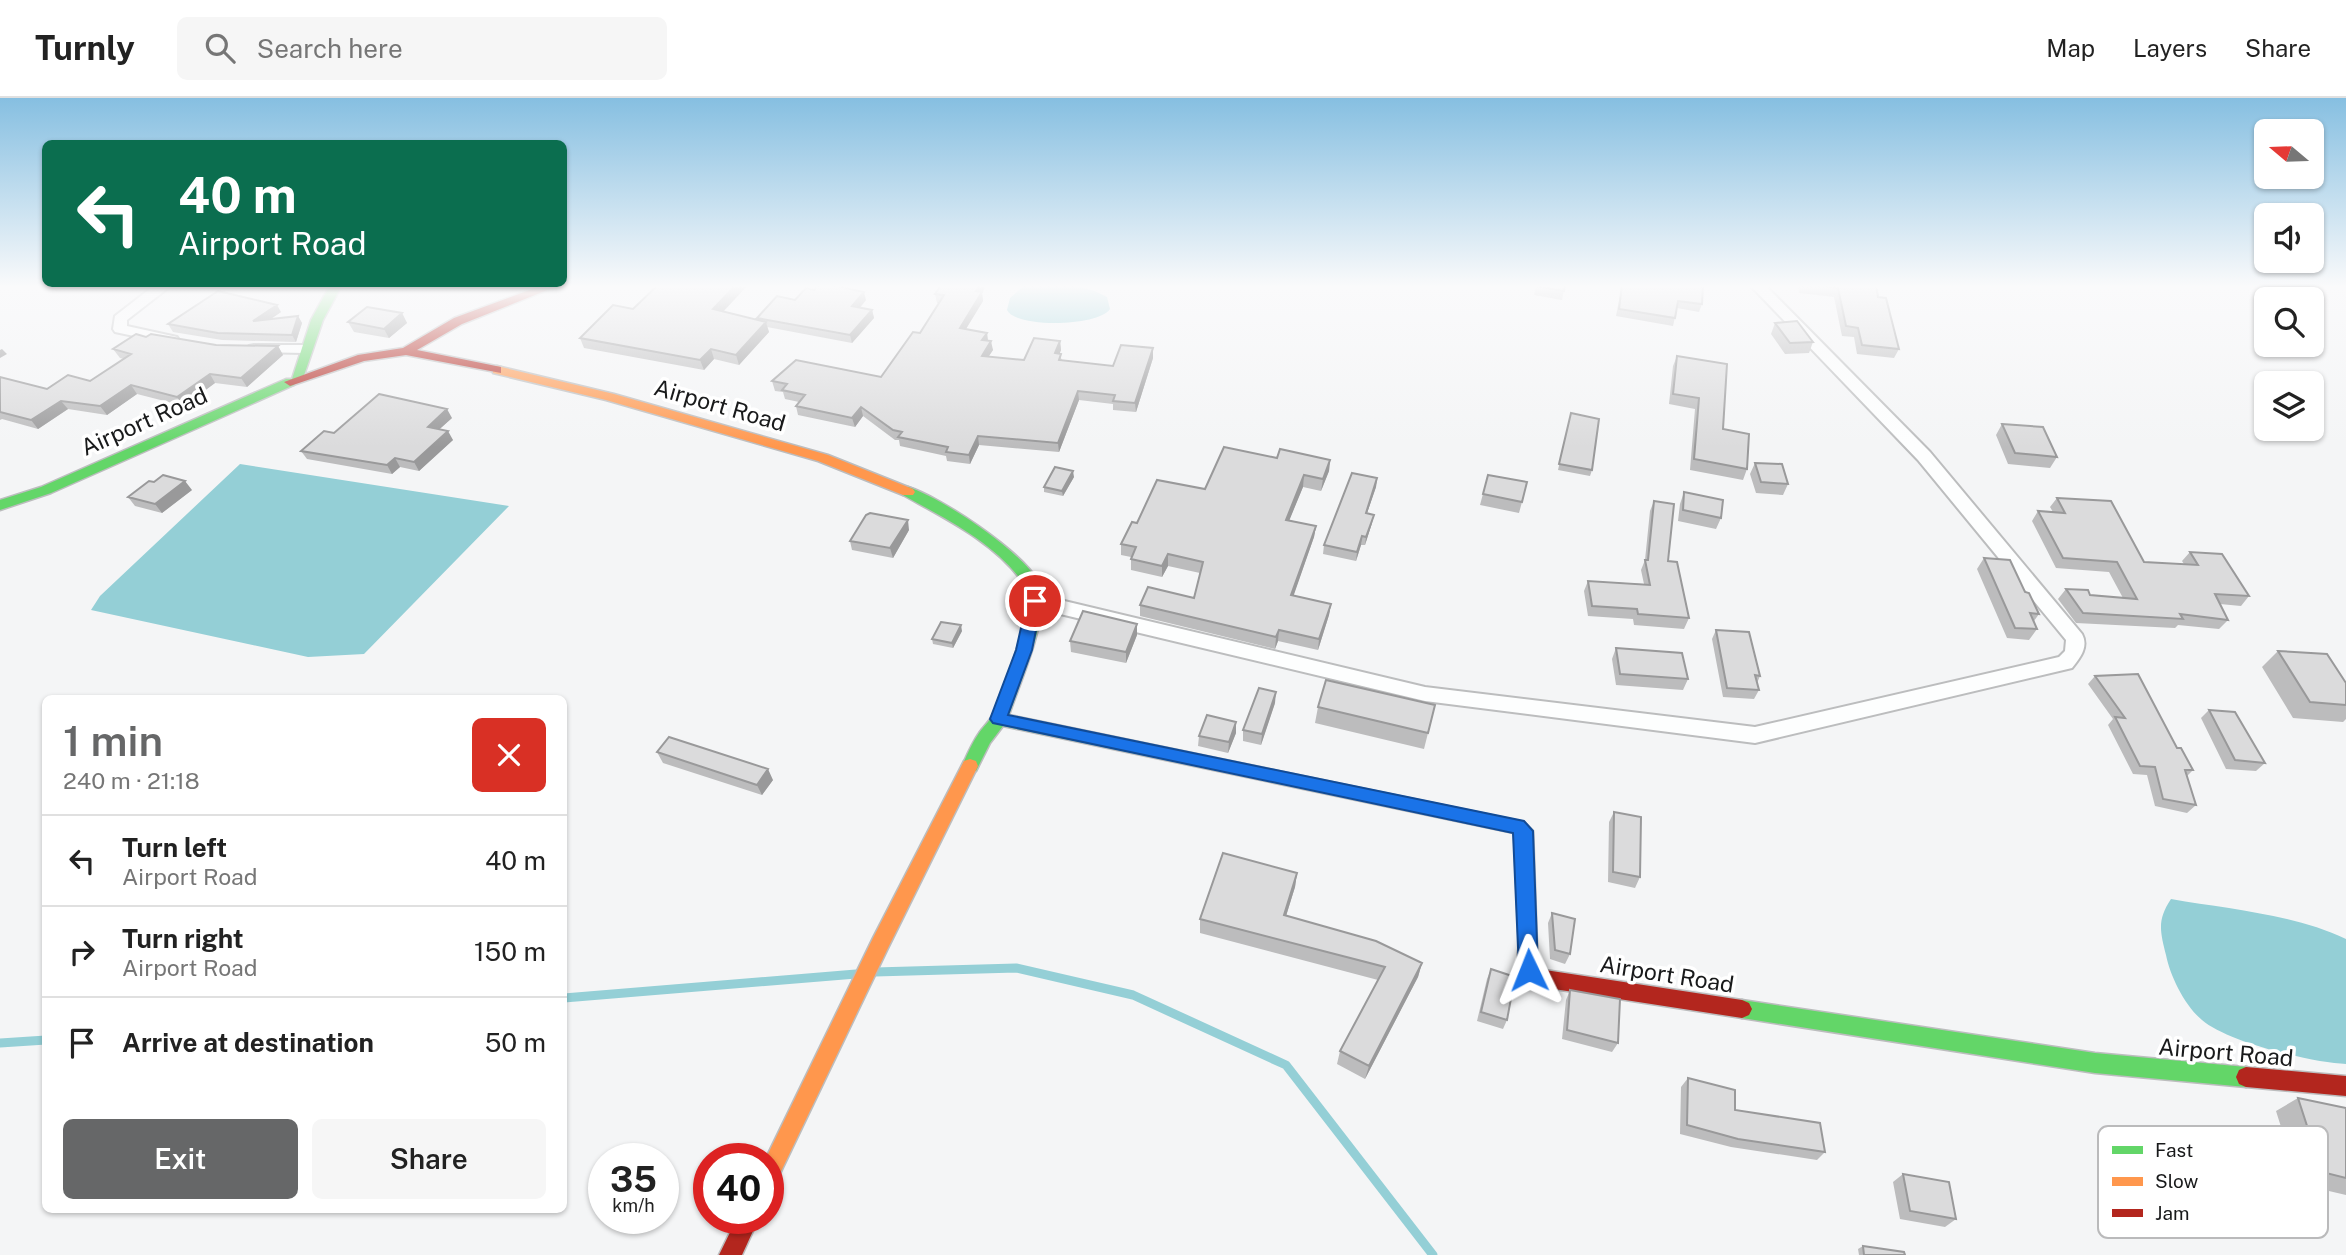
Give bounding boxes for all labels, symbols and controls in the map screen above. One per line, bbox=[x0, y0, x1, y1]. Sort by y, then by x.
search box bbox=[177, 17, 667, 80]
text: Turnly bbox=[35, 29, 135, 67]
icon: search bbox=[201, 29, 239, 67]
text: Search here bbox=[257, 33, 403, 64]
text: Map bbox=[2046, 34, 2095, 62]
text: Layers bbox=[2133, 34, 2207, 62]
text: Share bbox=[2245, 34, 2311, 62]
north arrow bbox=[2254, 119, 2324, 189]
map controls bbox=[2254, 119, 2324, 441]
text: 40 m bbox=[178, 166, 297, 224]
icon: left bbox=[63, 168, 154, 259]
button: sound bbox=[2254, 203, 2324, 273]
text: Airport Road bbox=[178, 225, 367, 262]
button: search bbox=[2254, 287, 2324, 357]
button: layers bbox=[2254, 371, 2324, 441]
street label: Airport Road bbox=[651, 373, 789, 437]
street label: Airport Road bbox=[77, 381, 211, 461]
pin bbox=[1005, 571, 1065, 631]
icon: arrive bbox=[1016, 582, 1054, 620]
text: 1 min bbox=[63, 716, 163, 765]
button: close bbox=[472, 718, 546, 792]
text: 240 m · 21:18 bbox=[63, 767, 200, 794]
text: Turn left bbox=[122, 832, 227, 863]
icon: left bbox=[63, 842, 101, 880]
text: 40 m bbox=[485, 845, 546, 876]
text: Airport Road bbox=[122, 863, 258, 890]
text: Turn right bbox=[122, 923, 244, 954]
icon: right bbox=[63, 933, 101, 971]
position arrow bbox=[1492, 933, 1566, 1007]
text: 150 m bbox=[474, 936, 546, 967]
street label: Airport Road bbox=[1598, 950, 1736, 998]
text: Airport Road bbox=[122, 954, 258, 981]
icon: arrive bbox=[63, 1024, 101, 1062]
text: Arrive at destination bbox=[122, 1027, 374, 1058]
text: 50 m bbox=[485, 1027, 546, 1058]
street label: Airport Road bbox=[2157, 1033, 2295, 1071]
button: Exit bbox=[63, 1119, 298, 1199]
button: Share bbox=[312, 1119, 546, 1199]
legend bbox=[2098, 1126, 2328, 1238]
text: Fast bbox=[2155, 1139, 2193, 1161]
speed limit sign: 40 bbox=[693, 1143, 784, 1234]
text: 35 bbox=[610, 1159, 657, 1200]
text: Slow bbox=[2155, 1170, 2199, 1192]
text: km/h bbox=[612, 1195, 655, 1216]
text: Jam bbox=[2155, 1202, 2189, 1224]

